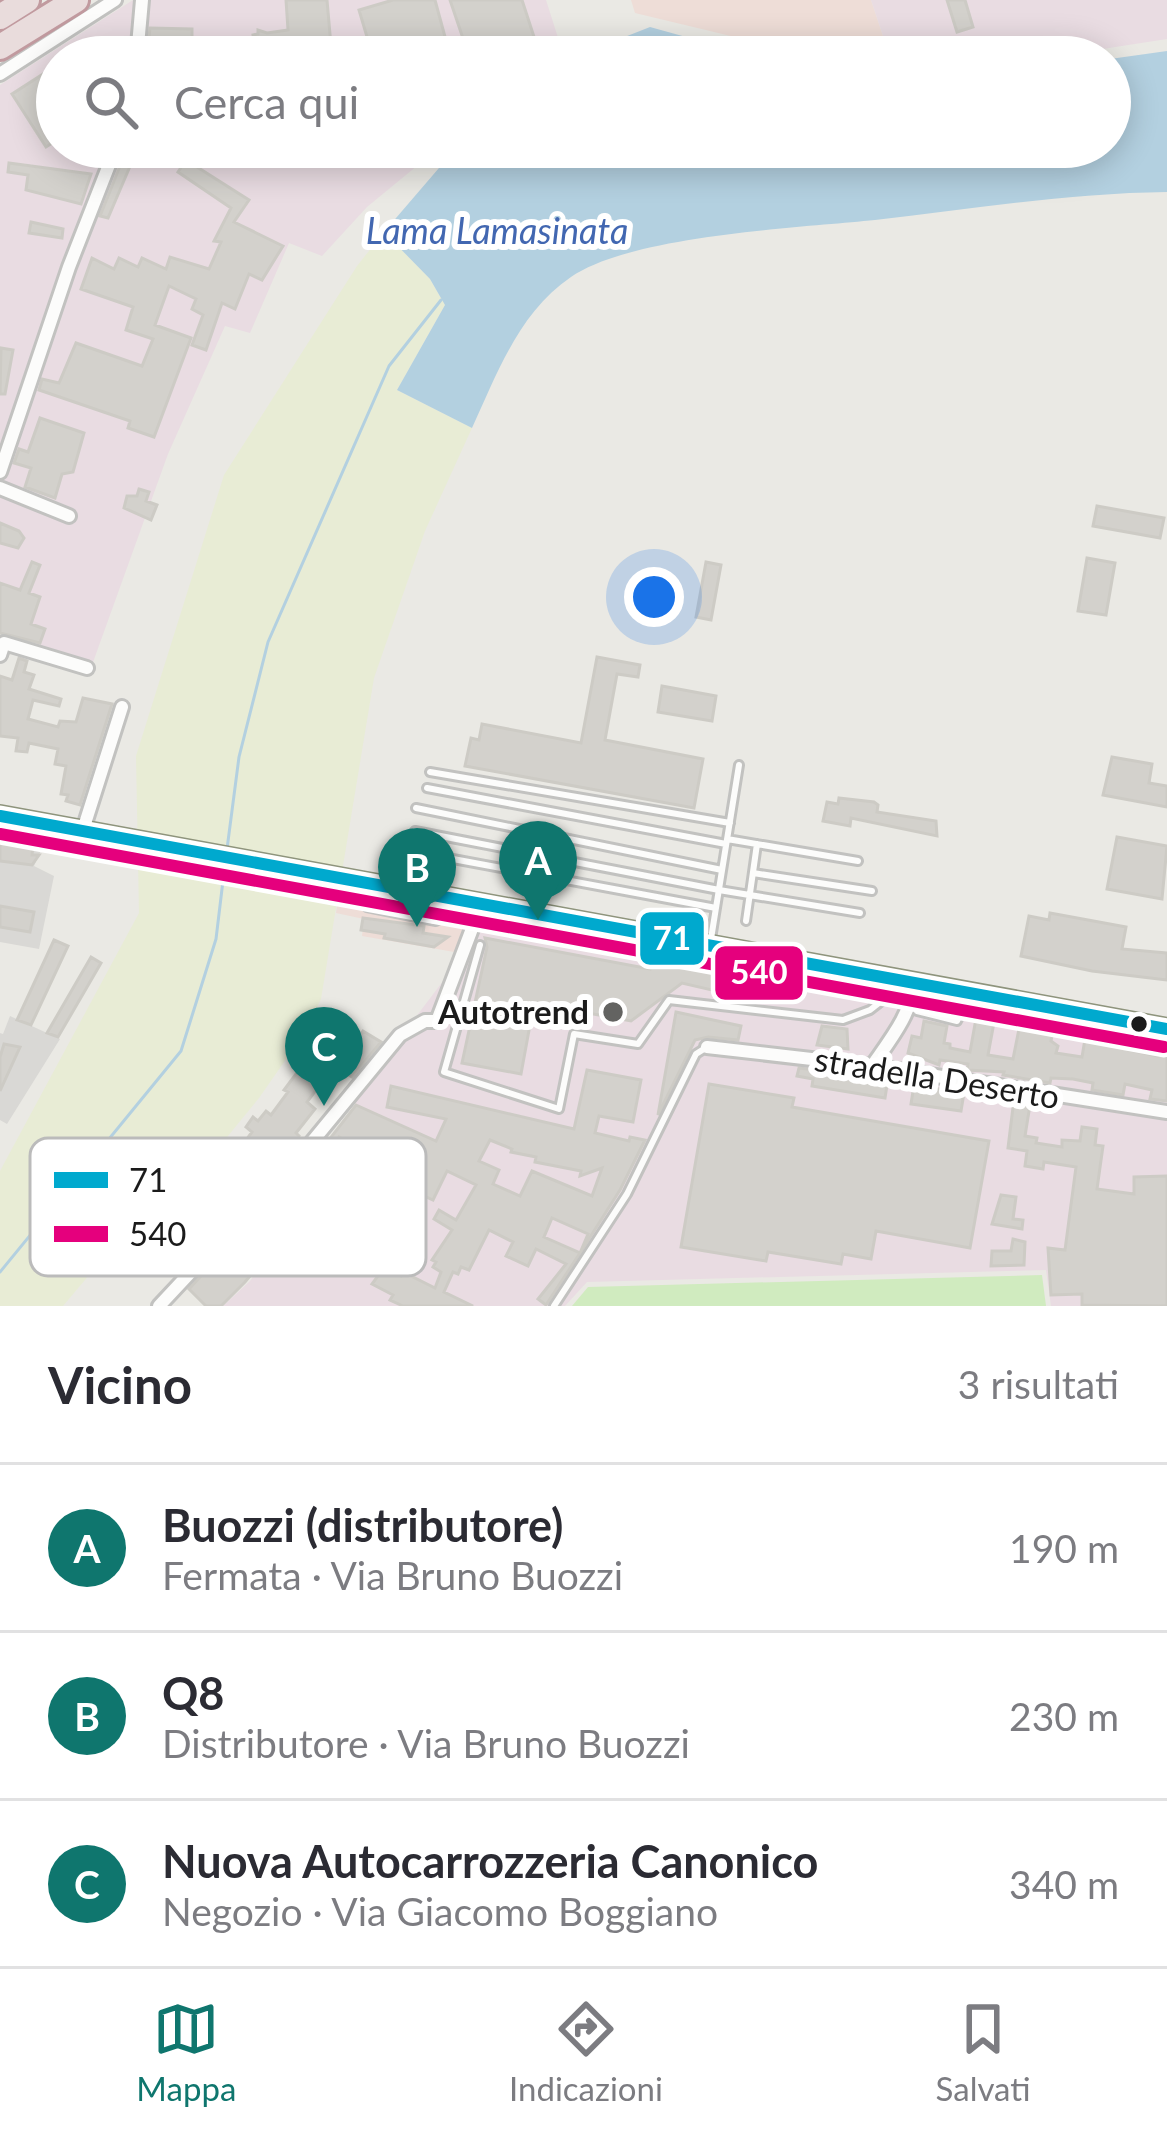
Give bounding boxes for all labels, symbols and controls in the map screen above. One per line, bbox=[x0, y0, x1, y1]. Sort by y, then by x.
search box bbox=[36, 36, 1131, 168]
icon: search bbox=[78, 69, 144, 135]
text: Cerca qui bbox=[174, 75, 359, 129]
water label: Lama Lamasinata bbox=[366, 208, 628, 252]
your location bbox=[624, 567, 684, 627]
pin: A bbox=[499, 821, 577, 920]
pin: B bbox=[378, 828, 456, 927]
line badge: 71 bbox=[638, 910, 706, 967]
text: 71 bbox=[653, 917, 691, 957]
line badge: 540 bbox=[713, 944, 805, 1002]
text: 540 bbox=[730, 951, 788, 991]
place label: Autotrend bbox=[437, 991, 589, 1031]
marker: Autotrend bbox=[600, 999, 626, 1025]
pin: C bbox=[285, 1007, 363, 1106]
unlabelled marker bbox=[1128, 1013, 1150, 1035]
street label: stradella Deserto bbox=[812, 1038, 1062, 1116]
legend bbox=[30, 1138, 426, 1276]
text: 71 bbox=[129, 1159, 167, 1199]
text: 540 bbox=[129, 1213, 186, 1253]
text: Vicino bbox=[48, 1354, 192, 1415]
text: 3 risultati bbox=[958, 1361, 1119, 1407]
text: Buozzi (distributore) bbox=[162, 1498, 563, 1552]
text: A bbox=[73, 1525, 101, 1571]
text: 190 m bbox=[1009, 1525, 1119, 1571]
text: Fermata · Via Bruno Buozzi bbox=[162, 1552, 623, 1598]
text: Q8 bbox=[162, 1666, 224, 1720]
text: B bbox=[74, 1693, 100, 1739]
text: 230 m bbox=[1009, 1693, 1119, 1739]
text: Distributore · Via Bruno Buozzi bbox=[162, 1720, 690, 1766]
text: Nuova Autocarrozzeria Canonico bbox=[162, 1834, 818, 1888]
text: C bbox=[74, 1861, 100, 1907]
text: 340 m bbox=[1009, 1861, 1119, 1907]
text: Negozio · Via Giacomo Boggiano bbox=[162, 1888, 718, 1934]
tab: Mappa bbox=[136, 1996, 236, 2108]
tab: Indicazioni bbox=[509, 1996, 663, 2108]
tab: Salvati bbox=[936, 1996, 1031, 2108]

